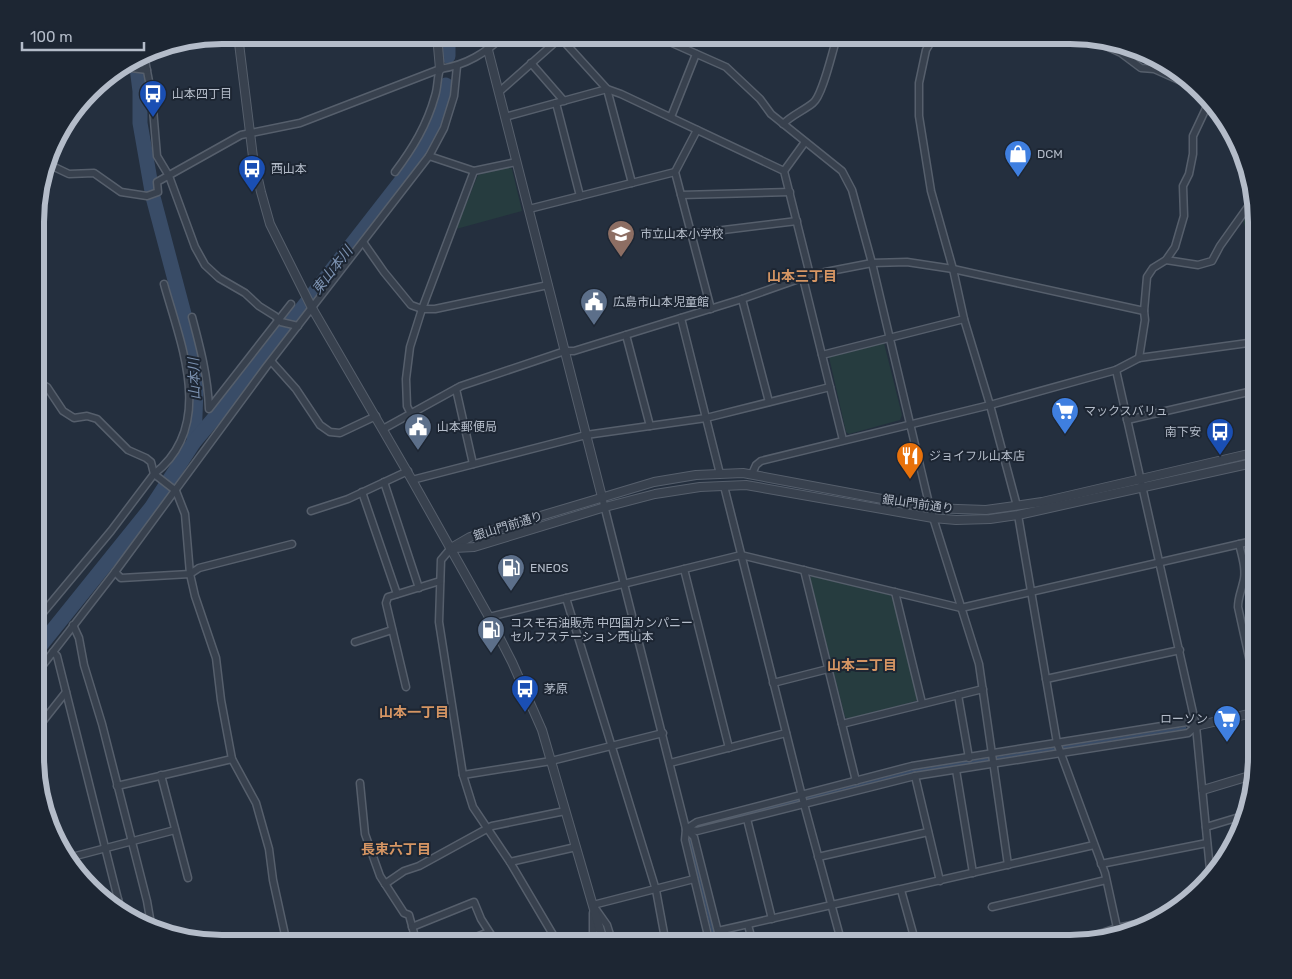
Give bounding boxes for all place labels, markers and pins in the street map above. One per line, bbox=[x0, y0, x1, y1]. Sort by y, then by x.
bus stop icon: 山本四丁目 bbox=[138, 79, 168, 118]
place label: 山本四丁目 bbox=[172, 87, 232, 101]
shop icon: DCM bbox=[1003, 139, 1033, 178]
place label: DCM bbox=[1037, 147, 1063, 161]
bus stop icon: 西山本 bbox=[237, 154, 267, 193]
place label: 西山本 bbox=[271, 162, 307, 176]
school or university icon: 市立山本小学校 bbox=[606, 219, 636, 258]
place label: 市立山本小学校 bbox=[640, 227, 724, 241]
public building icon: 広島市山本児童館 bbox=[579, 287, 609, 326]
place label: 広島市山本児童館 bbox=[613, 295, 709, 309]
supermarket icon: マックスバリュ bbox=[1050, 396, 1080, 435]
place label: マックスバリュ bbox=[1084, 404, 1168, 418]
public building icon: 山本郵便局 bbox=[403, 412, 433, 451]
bus stop icon: 南下安 bbox=[1205, 417, 1235, 456]
place label: 山本郵便局 bbox=[437, 420, 497, 434]
place label: 南下安 bbox=[1165, 425, 1201, 439]
restaurant icon: ジョイフル山本店 bbox=[895, 441, 925, 480]
place label: ジョイフル山本店 bbox=[929, 449, 1025, 463]
fuel station icon: ENEOS bbox=[496, 553, 526, 592]
place label: ENEOS bbox=[530, 561, 568, 575]
fuel station icon: コスモ石油販売 中四国カンパニー セルフステーション西山本 bbox=[476, 615, 506, 654]
place label: コスモ石油販売 中四国カンパニー セルフステーション西山本 bbox=[510, 616, 693, 644]
bus stop icon: 茅原 bbox=[510, 674, 540, 713]
place label: 茅原 bbox=[544, 682, 568, 696]
supermarket icon: ローソン bbox=[1212, 704, 1242, 743]
place label: ローソン bbox=[1160, 712, 1208, 726]

